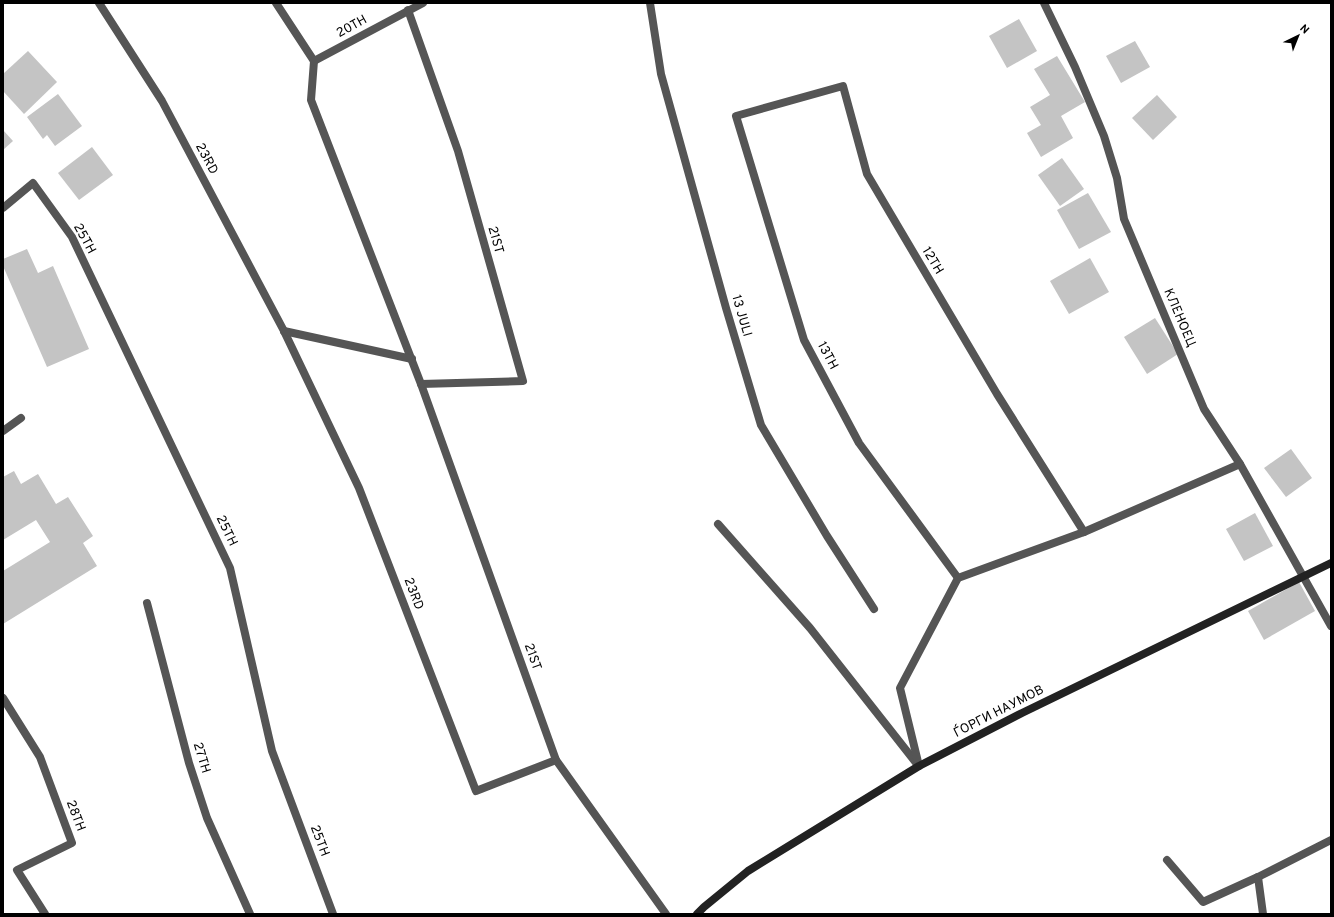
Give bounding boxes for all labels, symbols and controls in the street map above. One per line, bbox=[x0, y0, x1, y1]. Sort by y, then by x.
street label: 20TH bbox=[334, 12, 370, 42]
north arrow bbox=[1278, 16, 1318, 56]
text: N bbox=[1296, 22, 1312, 37]
street label: 23RD bbox=[191, 141, 221, 177]
street label: 25TH bbox=[69, 221, 99, 257]
street label: 21ST bbox=[483, 224, 507, 256]
street label: 12TH bbox=[918, 244, 946, 278]
street label: КЛЕНОЕЦ bbox=[1160, 286, 1198, 350]
street label: 13 JULI bbox=[727, 293, 755, 339]
street label: 13TH bbox=[813, 339, 841, 373]
street label: 25TH bbox=[212, 513, 240, 549]
street label: 23RD bbox=[400, 576, 426, 612]
street label: 21ST bbox=[520, 641, 544, 673]
street label: ЃОРГИ НАУМОВ bbox=[950, 681, 1047, 742]
street label: 27TH bbox=[189, 741, 213, 775]
street label: 28TH bbox=[62, 798, 88, 834]
street label: 25TH bbox=[306, 823, 332, 859]

